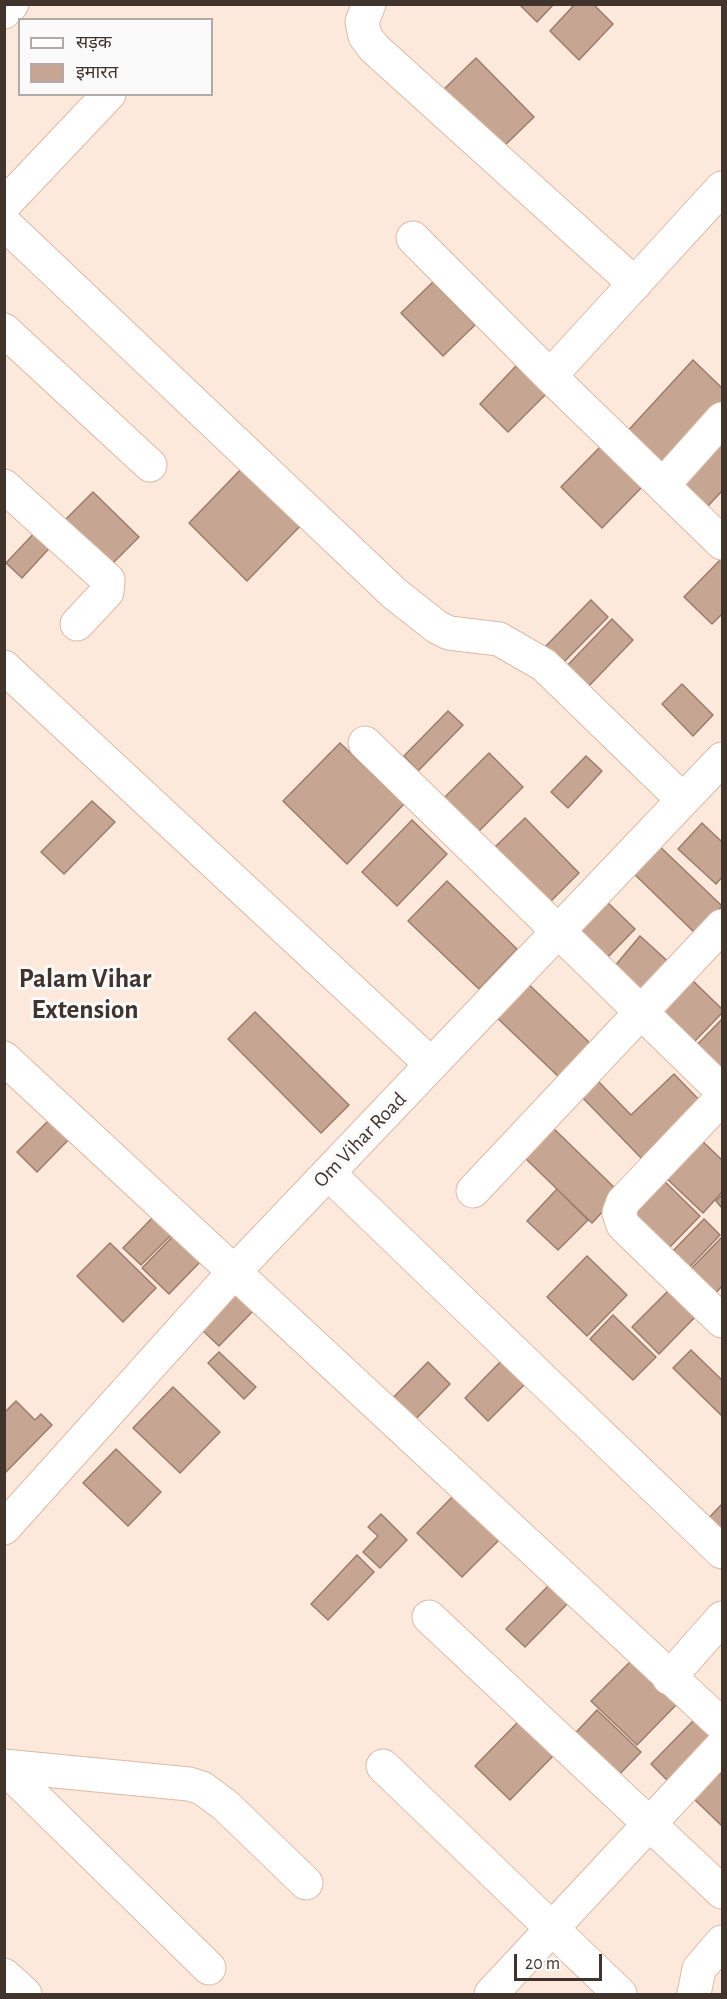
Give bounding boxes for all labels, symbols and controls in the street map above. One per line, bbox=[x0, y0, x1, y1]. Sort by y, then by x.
legend bbox=[18, 18, 213, 96]
text: सड़क bbox=[76, 34, 112, 52]
text: इमारत bbox=[76, 64, 118, 82]
district label: Palam Vihar Extension bbox=[19, 963, 151, 1026]
street label: Om Vihar Road bbox=[308, 1087, 412, 1193]
scale bar bbox=[517, 1942, 606, 1980]
text: 20 m bbox=[525, 1955, 560, 1973]

